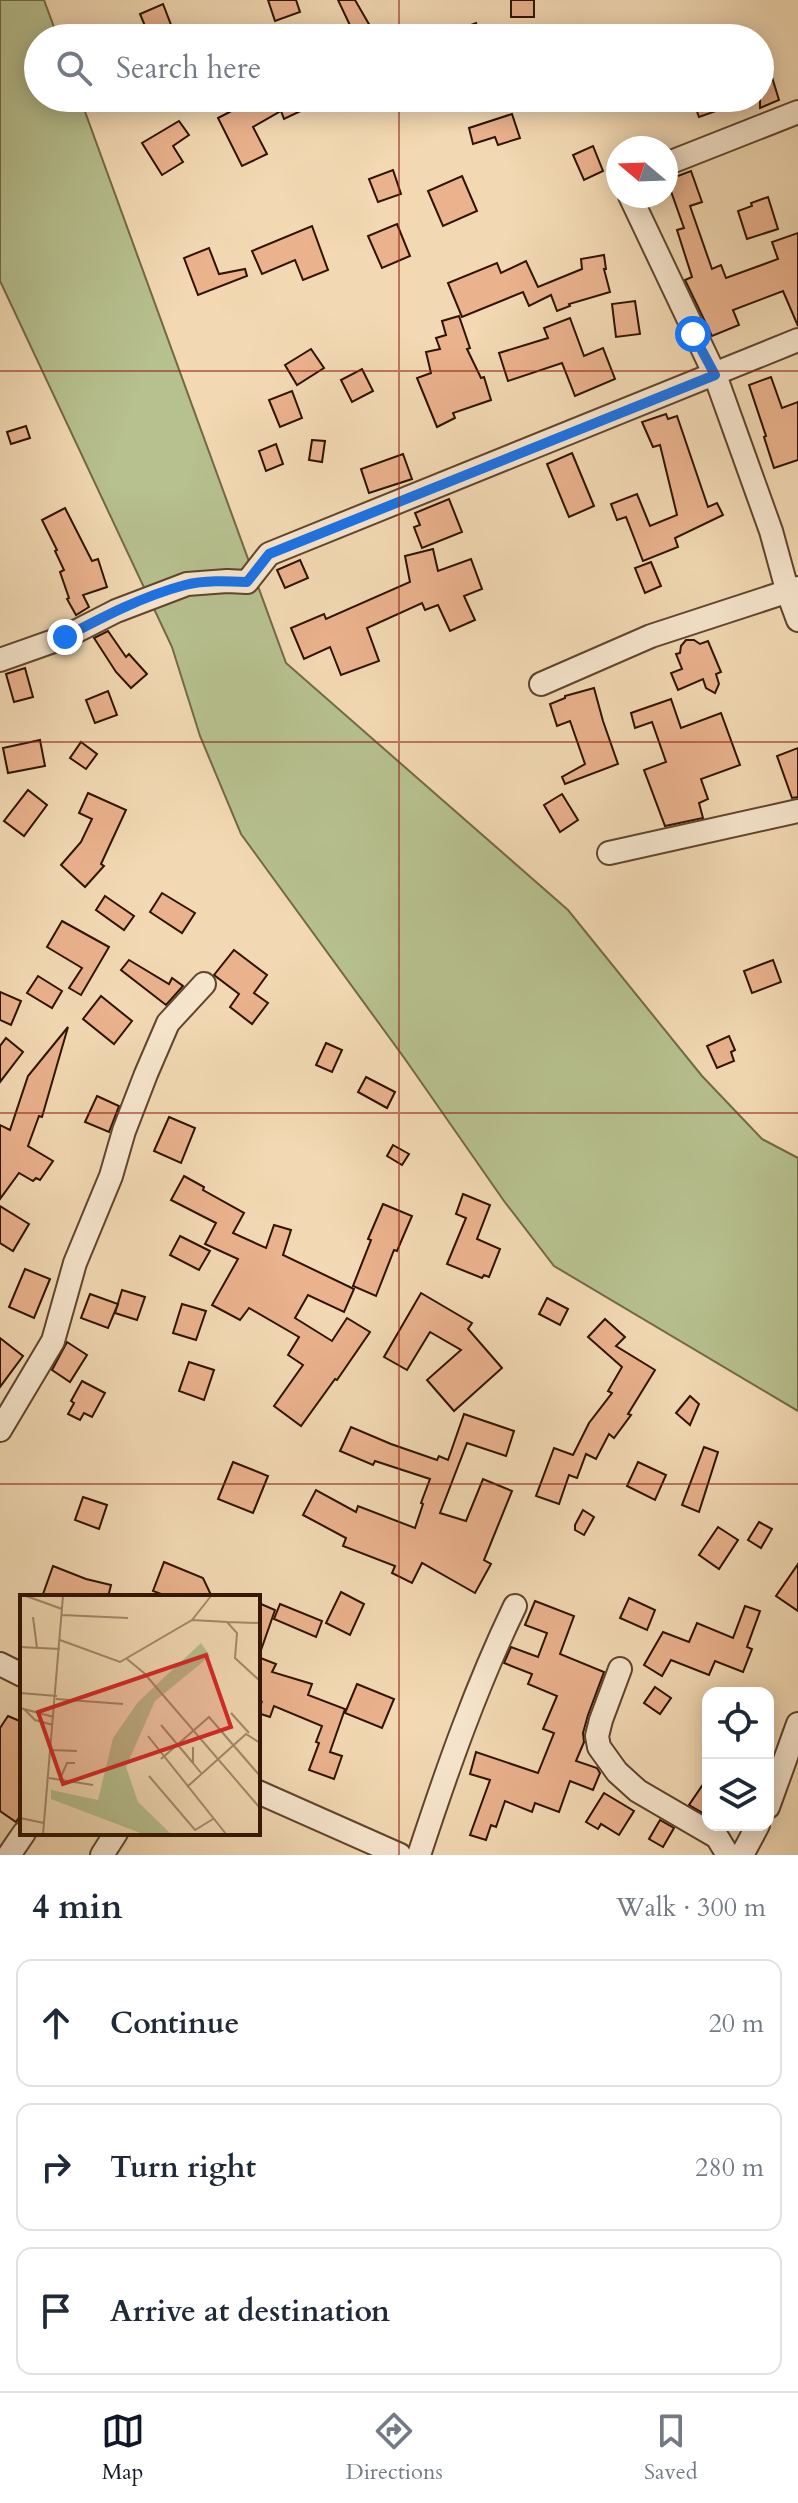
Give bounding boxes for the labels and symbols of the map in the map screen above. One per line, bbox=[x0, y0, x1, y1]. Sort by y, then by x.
north arrow bbox=[606, 136, 678, 208]
route start bbox=[675, 316, 711, 352]
route end bbox=[47, 619, 83, 655]
inset map bbox=[20, 1595, 260, 1835]

